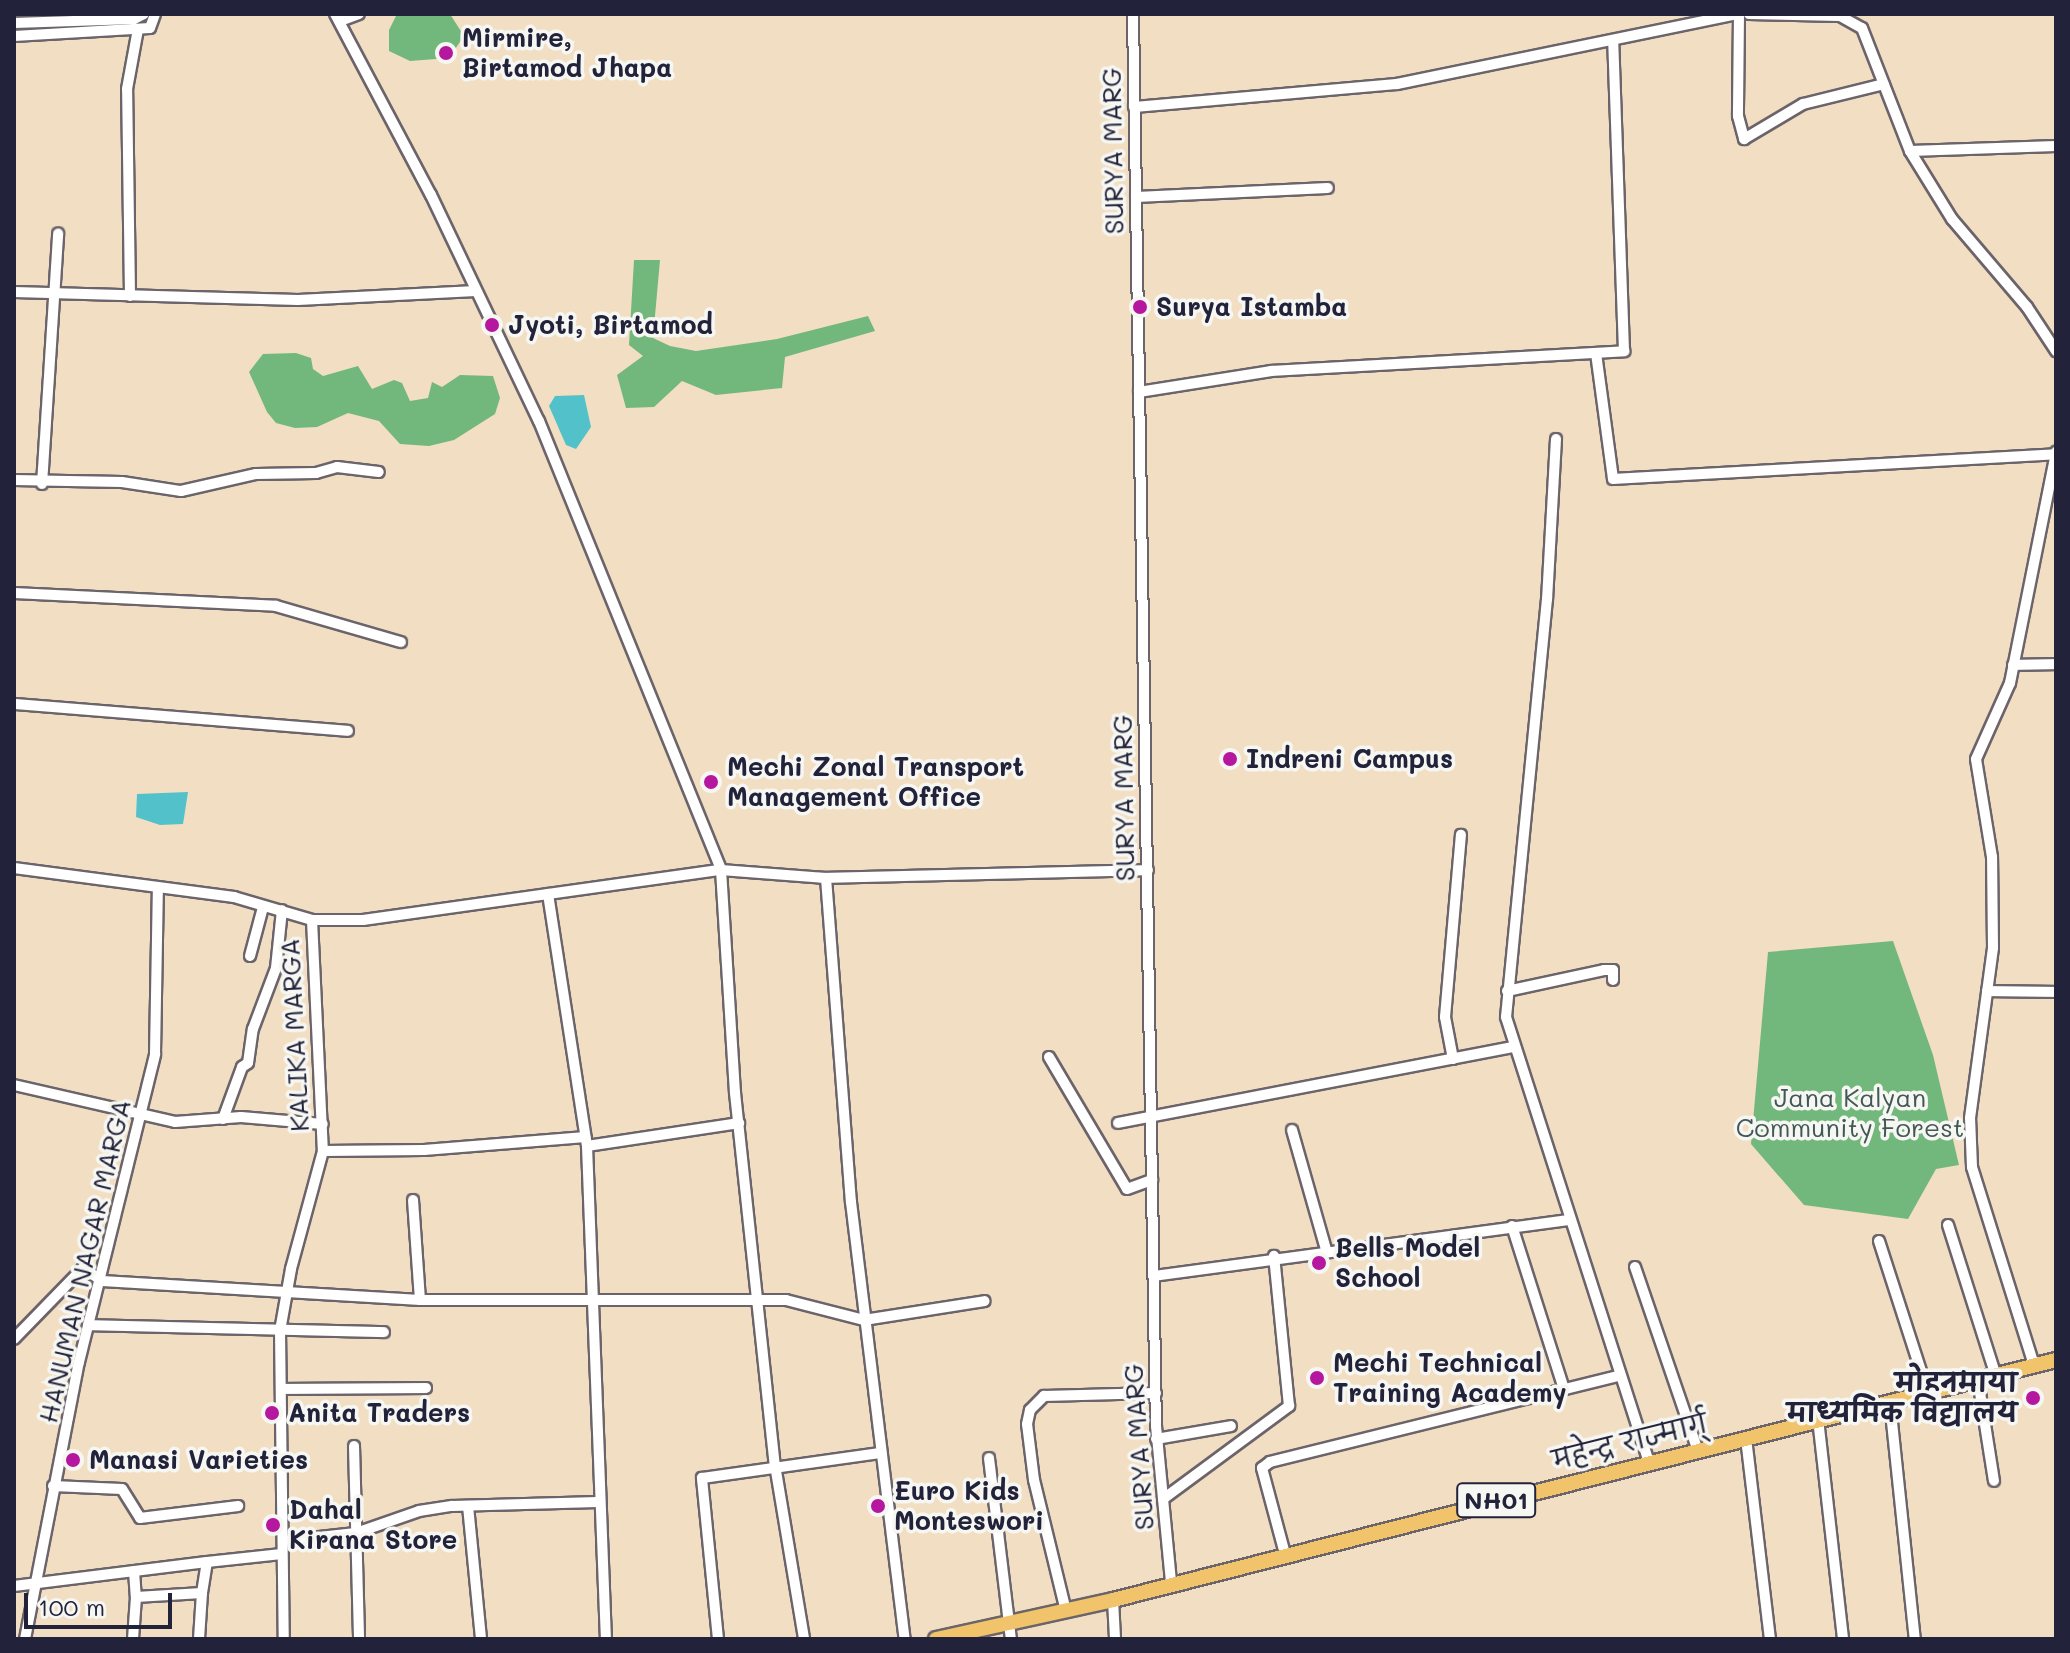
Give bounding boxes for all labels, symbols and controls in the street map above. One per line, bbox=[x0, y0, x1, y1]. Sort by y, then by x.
place label: Mirmire, Birtamod Jhapa bbox=[462, 22, 672, 84]
marker: Mirmire, Birtamod Jhapa bbox=[437, 44, 455, 62]
street label: SURYA MARG bbox=[1096, 67, 1130, 235]
place label: Surya Istamba bbox=[1156, 291, 1347, 323]
marker: Surya Istamba bbox=[1131, 298, 1149, 316]
place label: Jyoti, Birtamod bbox=[508, 309, 713, 341]
marker: Jyoti, Birtamod bbox=[483, 316, 501, 334]
street label: SURYA MARG bbox=[1107, 714, 1141, 882]
place label: Indreni Campus bbox=[1246, 743, 1453, 775]
marker: Indreni Campus bbox=[1221, 750, 1239, 768]
place label: Mechi Zonal Transport Management Office bbox=[727, 751, 1024, 812]
marker: Mechi Zonal Transport Management Office bbox=[702, 773, 720, 791]
street label: KALIKA MARGA bbox=[274, 938, 316, 1132]
park label: Jana Kalyan Community Forest bbox=[1736, 1082, 1964, 1144]
street label: HANUMAN NAGAR MARGA bbox=[33, 1096, 137, 1426]
place label: Bells Model School bbox=[1335, 1232, 1480, 1294]
marker: Bells Model School bbox=[1310, 1254, 1328, 1272]
place label: Mechi Technical Training Academy bbox=[1333, 1347, 1566, 1408]
street label: SURYA MARG bbox=[1118, 1363, 1160, 1531]
place label: मोहनमाया माध्यमिक विद्यालय bbox=[1787, 1367, 2017, 1428]
marker: Mechi Technical Training Academy bbox=[1308, 1369, 1326, 1387]
marker: मोहनमाया माध्यमिक विद्यालय bbox=[2024, 1389, 2042, 1407]
place label: Anita Traders bbox=[288, 1397, 470, 1429]
marker: Anita Traders bbox=[263, 1404, 281, 1422]
street label: महेन्द्र राज्मार्ग् bbox=[1549, 1408, 1711, 1476]
place label: Manasi Varieties bbox=[89, 1444, 308, 1476]
marker: Manasi Varieties bbox=[64, 1451, 82, 1469]
place label: Euro Kids Monteswori bbox=[894, 1475, 1044, 1536]
road number: NH01 bbox=[1456, 1480, 1536, 1520]
place label: Dahal Kirana Store bbox=[289, 1494, 457, 1556]
marker: Euro Kids Monteswori bbox=[869, 1497, 887, 1515]
marker: Dahal Kirana Store bbox=[264, 1516, 282, 1534]
scale bar bbox=[28, 1577, 176, 1627]
text: 100 m bbox=[38, 1591, 105, 1622]

